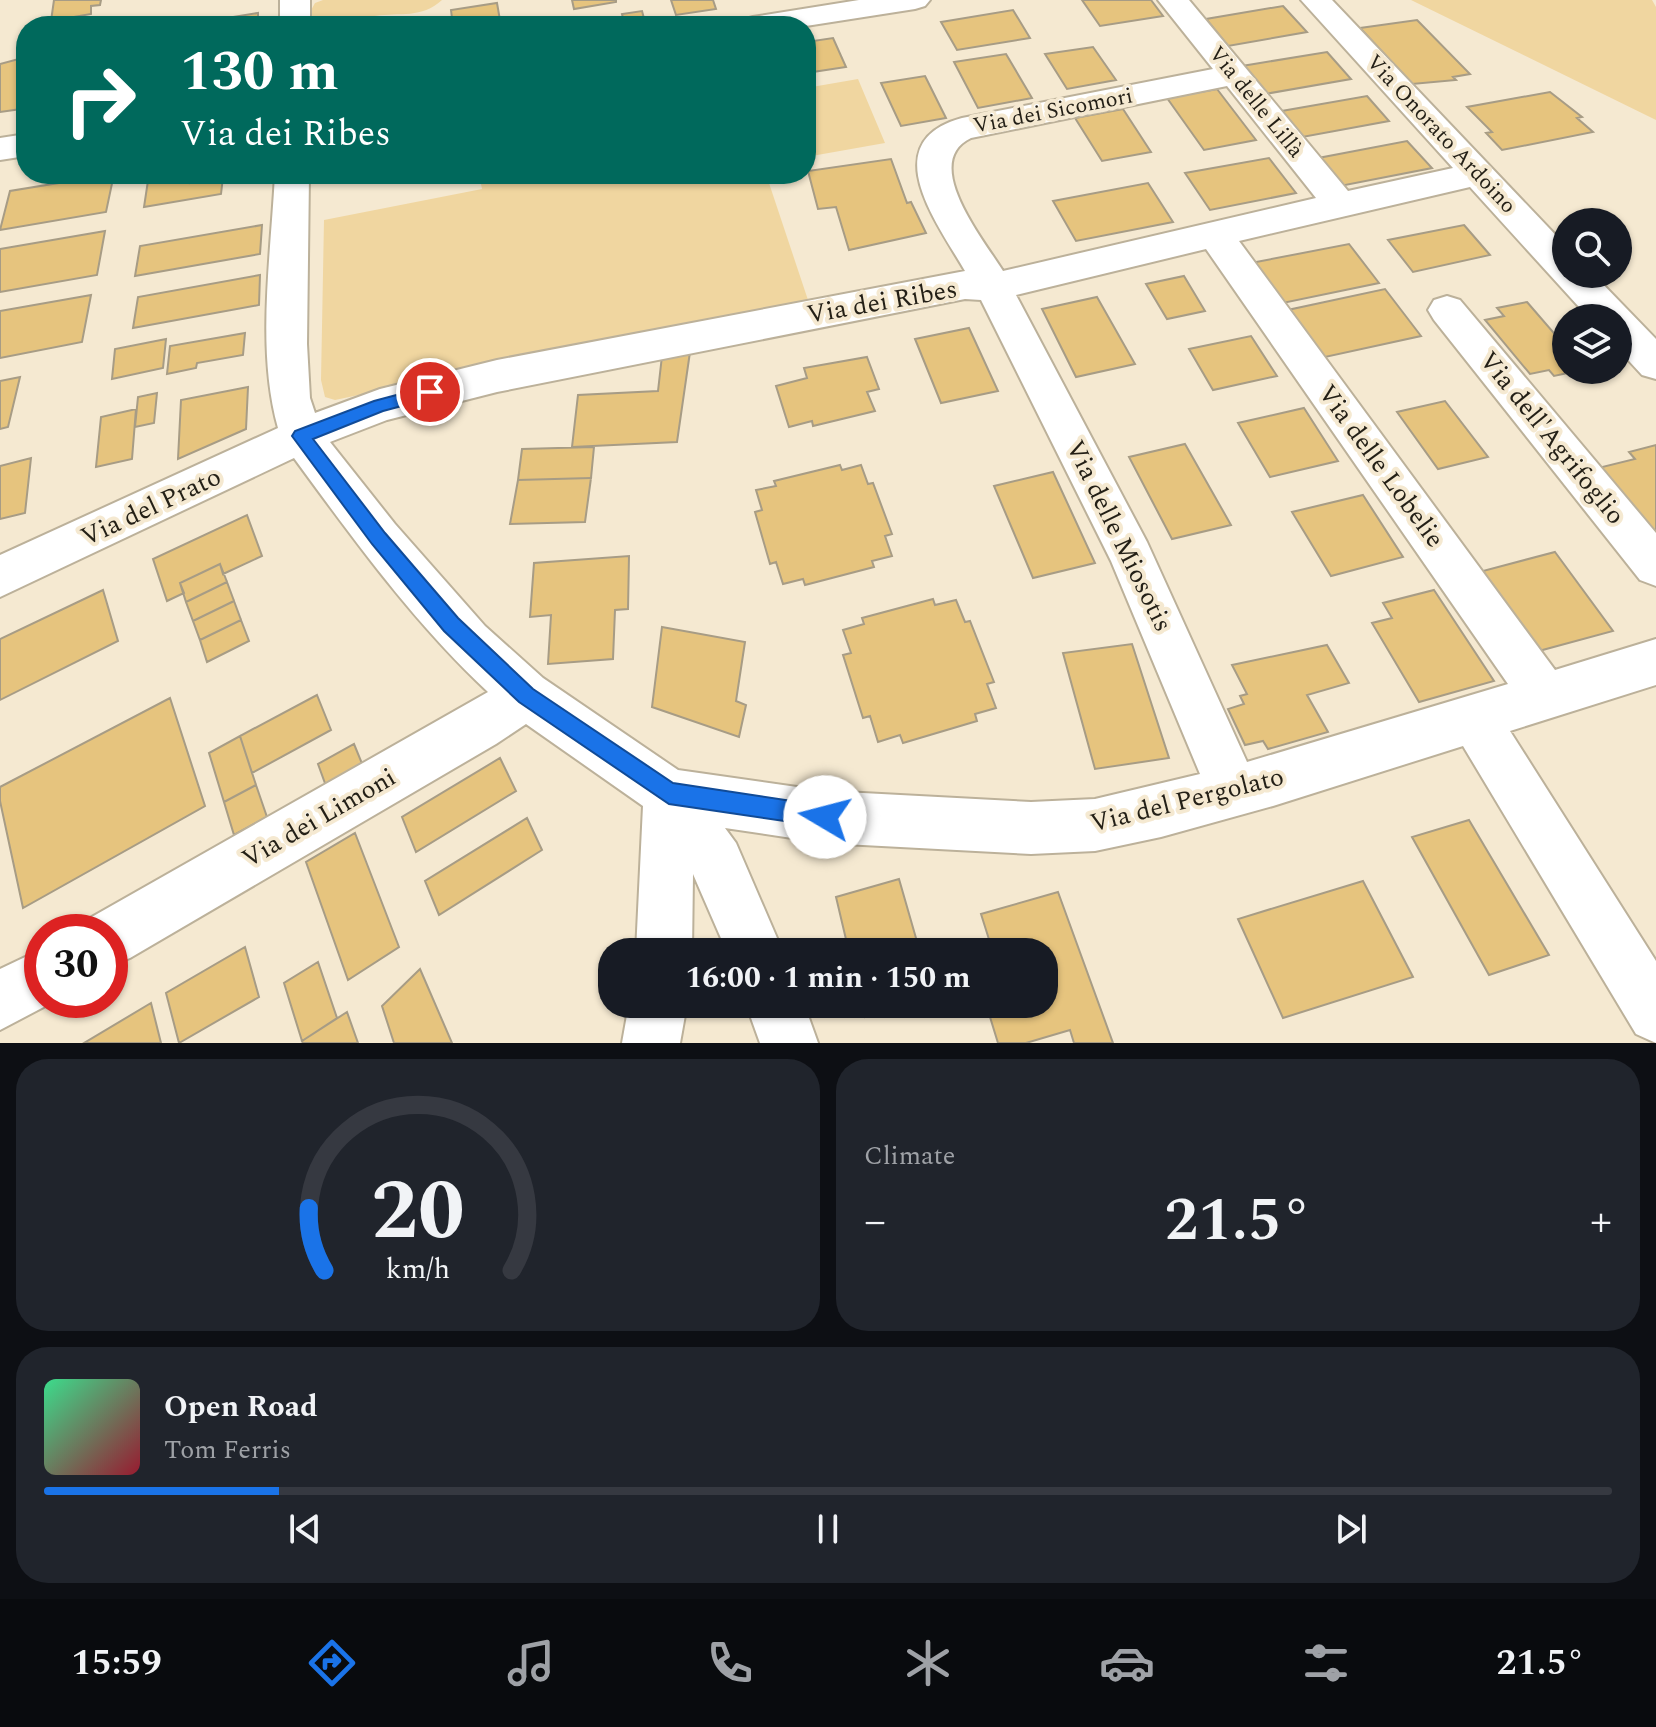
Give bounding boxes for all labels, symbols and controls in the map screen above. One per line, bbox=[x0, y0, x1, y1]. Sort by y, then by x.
text: 130 m bbox=[180, 30, 339, 115]
street label: Via delle Lillà bbox=[1200, 39, 1312, 165]
street label: Via Onorato Ardoino bbox=[1358, 47, 1524, 221]
icon: right bbox=[48, 48, 152, 152]
street label: Via dei Sicomori bbox=[970, 79, 1136, 143]
text: Via dei Ribes bbox=[180, 107, 391, 162]
map controls bbox=[1552, 208, 1632, 384]
button: search bbox=[1552, 208, 1632, 288]
street label: Via dei Ribes bbox=[804, 269, 960, 335]
button: layers bbox=[1552, 304, 1632, 384]
street label: Via dell'Agrifoglio bbox=[1469, 342, 1635, 534]
pin bbox=[396, 358, 464, 426]
icon: arrive bbox=[408, 370, 452, 414]
street label: Via delle Lobelie bbox=[1308, 376, 1454, 556]
street label: Via delle Miosotis bbox=[1055, 433, 1183, 639]
street label: Via del Prato bbox=[74, 457, 228, 557]
street label: Via del Pergolato bbox=[1086, 757, 1288, 843]
street label: Via dei Limoni bbox=[234, 758, 404, 878]
position arrow bbox=[783, 775, 867, 859]
speed limit sign: 30 bbox=[24, 914, 128, 1018]
text: 16:00 · 1 min · 150 m bbox=[685, 955, 971, 1001]
text: Climate bbox=[864, 1136, 955, 1176]
text: 20 bbox=[371, 1149, 465, 1276]
text: 21.5° bbox=[1164, 1175, 1312, 1267]
text: − bbox=[864, 1188, 886, 1255]
text: + bbox=[1590, 1188, 1612, 1255]
text: km/h bbox=[386, 1248, 450, 1291]
text: Open Road bbox=[164, 1384, 318, 1430]
text: Tom Ferris bbox=[164, 1430, 291, 1470]
icon: previous bbox=[283, 1507, 327, 1551]
icon: pause bbox=[806, 1507, 850, 1551]
icon: next bbox=[1329, 1507, 1373, 1551]
icon: directions bbox=[304, 1635, 360, 1691]
icon: music bbox=[503, 1635, 559, 1691]
icon: phone bbox=[702, 1635, 758, 1691]
icon: climate bbox=[900, 1635, 956, 1691]
icon: car bbox=[1099, 1635, 1155, 1691]
icon: filters bbox=[1298, 1635, 1354, 1691]
text: 15:59 bbox=[71, 1636, 162, 1691]
text: 21.5° bbox=[1496, 1636, 1585, 1691]

